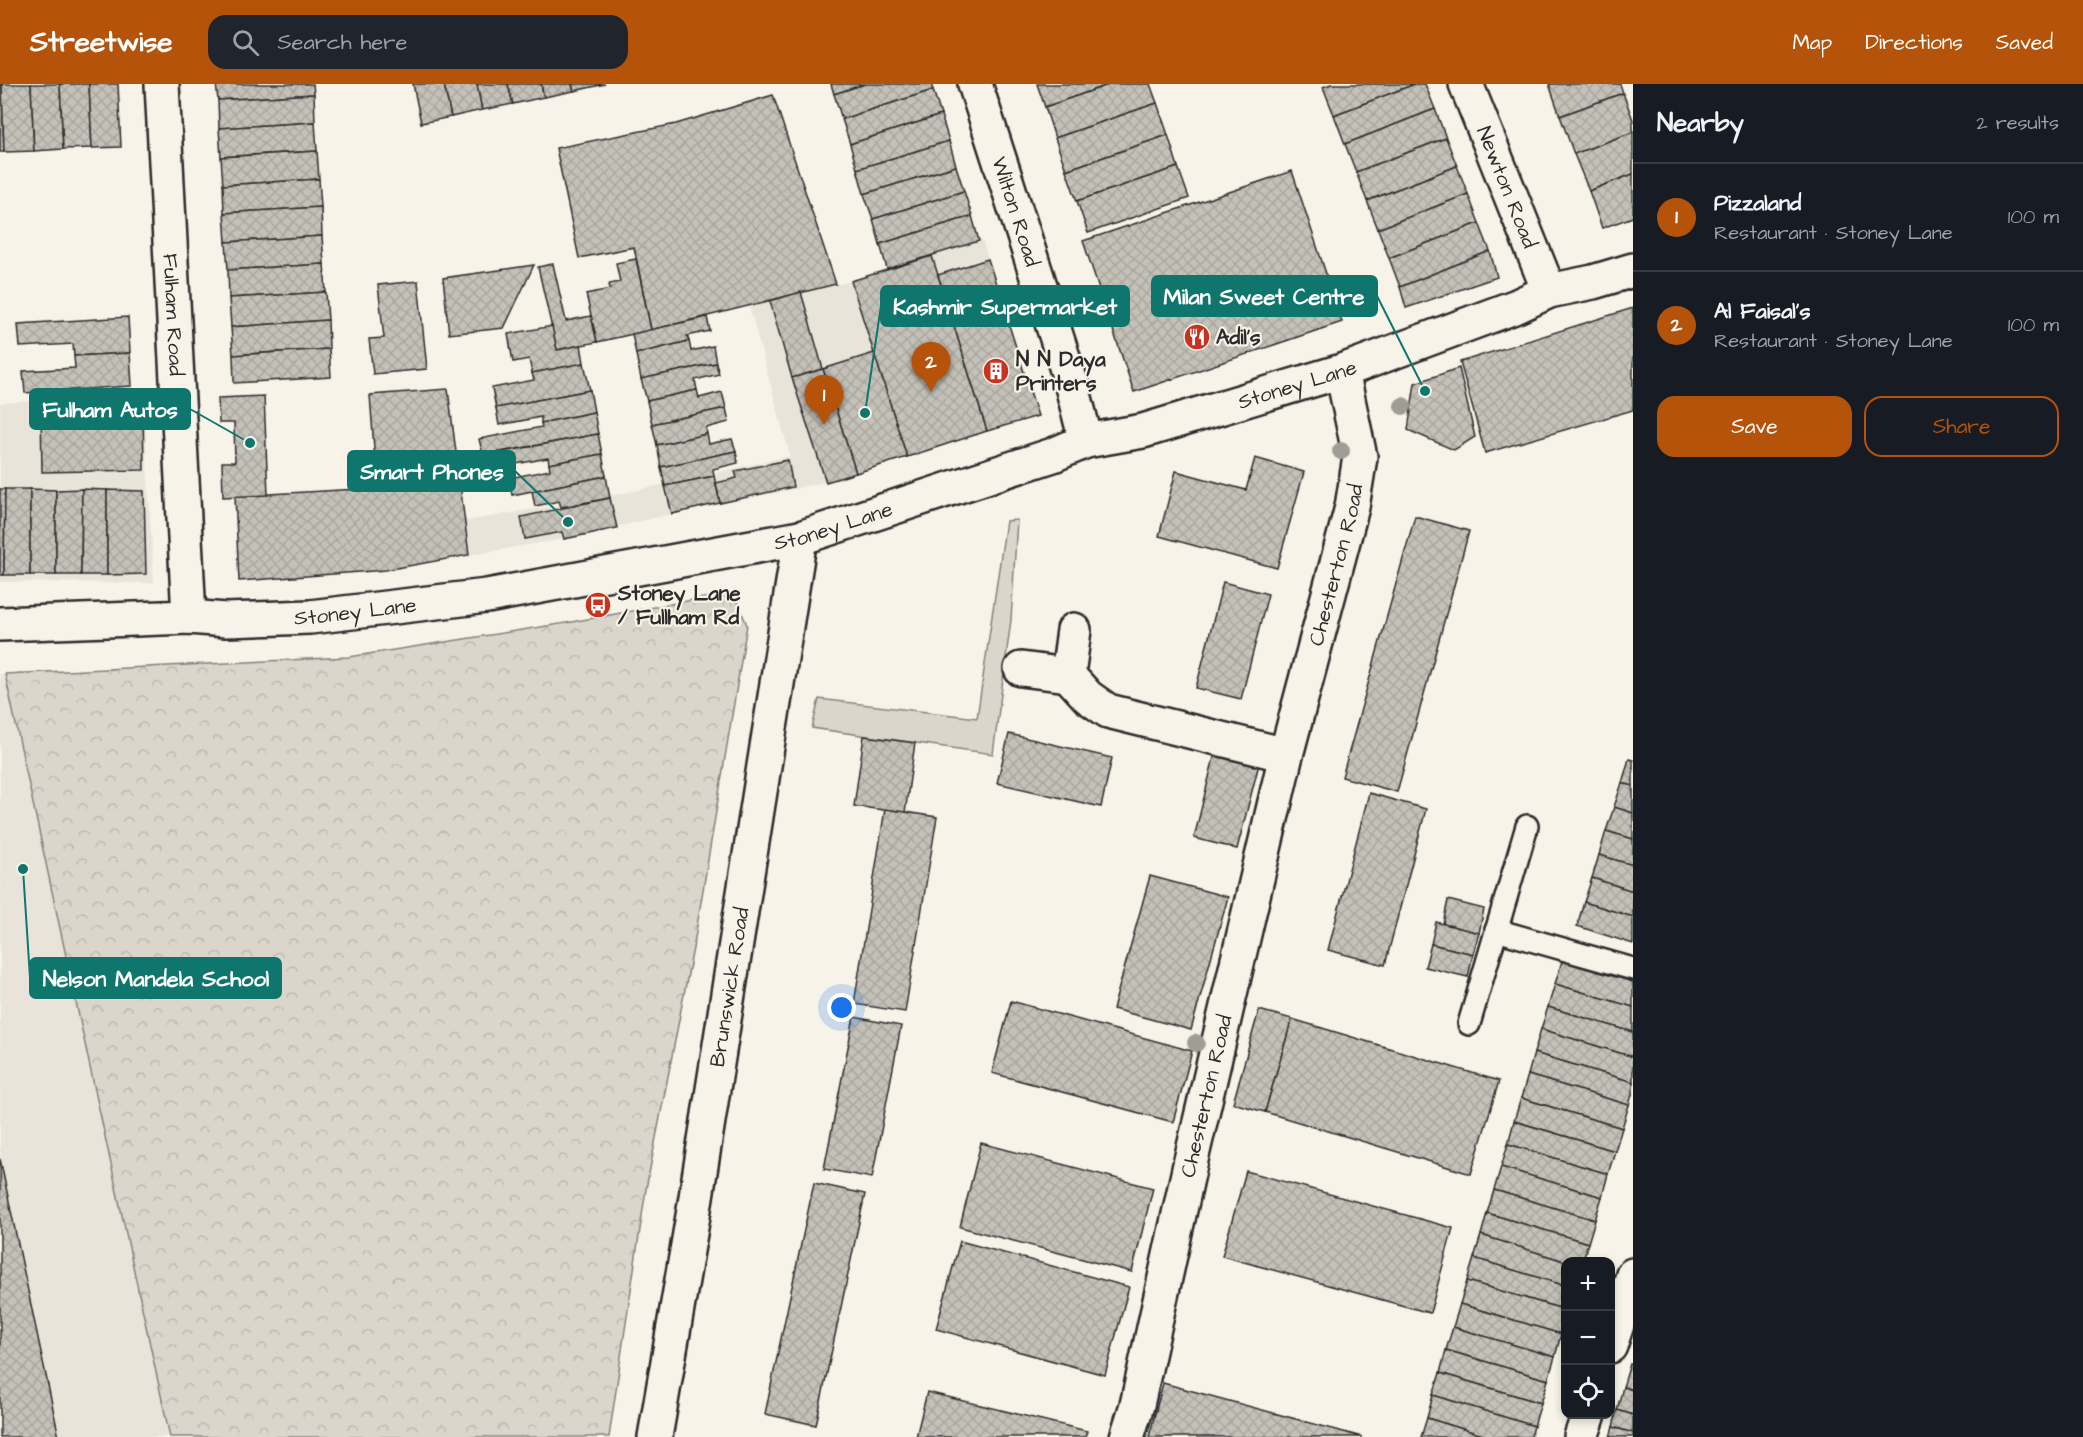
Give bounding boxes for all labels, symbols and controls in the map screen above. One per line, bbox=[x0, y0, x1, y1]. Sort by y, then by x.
search box bbox=[208, 15, 628, 69]
text: Streetwise bbox=[30, 23, 172, 62]
icon: search bbox=[229, 26, 262, 59]
text: Search here bbox=[277, 27, 407, 58]
text: Map bbox=[1792, 28, 1832, 57]
text: Directions bbox=[1865, 28, 1963, 57]
text: Saved bbox=[1996, 28, 2053, 57]
text: Nearby bbox=[1657, 105, 1744, 141]
text: 2 results bbox=[1976, 109, 2059, 137]
street label: Newton Road bbox=[1469, 122, 1544, 253]
street label: Wilton Road bbox=[984, 153, 1047, 270]
text: Pizzaland bbox=[1714, 188, 1801, 219]
text: 1 bbox=[1675, 203, 1678, 231]
text: 100 m bbox=[2008, 203, 2059, 231]
text: Restaurant · Stoney Lane bbox=[1714, 219, 1953, 247]
street label: Fulham Road bbox=[156, 253, 191, 377]
callout: Milan Sweet Centre bbox=[1152, 276, 1377, 316]
text: Milan Sweet Centre bbox=[1164, 282, 1365, 313]
callout: Kashmir Supermarket bbox=[881, 286, 1129, 326]
text: Kashmir Supermarket bbox=[893, 292, 1118, 323]
text: Al Faisal's bbox=[1714, 296, 1810, 327]
text: 2 bbox=[1671, 311, 1682, 339]
text: 100 m bbox=[2008, 311, 2059, 339]
restaurant icon: Adil's bbox=[1182, 322, 1212, 352]
place label: Adil's bbox=[1216, 323, 1261, 352]
text: Restaurant · Stoney Lane bbox=[1714, 327, 1953, 355]
pin: 2 bbox=[912, 342, 950, 392]
place label: N N Daya Printers bbox=[1016, 345, 1106, 398]
street label: Stoney Lane bbox=[1234, 353, 1361, 417]
building icon: N N Daya Printers bbox=[981, 356, 1011, 386]
pin: 1 bbox=[804, 376, 844, 425]
callout: Fulham Autos bbox=[30, 389, 190, 429]
text: Fulham Autos bbox=[42, 395, 178, 426]
button: Save bbox=[1657, 396, 1852, 457]
button: Share bbox=[1864, 396, 2059, 457]
callout: Smart Phones bbox=[348, 451, 515, 491]
text: Smart Phones bbox=[359, 457, 504, 488]
street label: Chesterton Road bbox=[1302, 482, 1370, 649]
street label: Stoney Lane bbox=[772, 495, 896, 558]
place label: Stoney Lane / Fullham Rd bbox=[617, 579, 741, 632]
street label: Stoney Lane bbox=[294, 590, 418, 633]
bus stop icon: Stoney Lane / Fullham Rd bbox=[583, 590, 613, 620]
street label: Brunswick Road bbox=[703, 905, 757, 1069]
callout: Nelson Mandela School bbox=[30, 958, 281, 998]
text: Nelson Mandela School bbox=[43, 964, 270, 995]
your location bbox=[827, 993, 856, 1022]
street label: Chesterton Road bbox=[1174, 1012, 1240, 1180]
map controls bbox=[1561, 1257, 1615, 1419]
button: + bbox=[1561, 1257, 1615, 1311]
button: − bbox=[1561, 1311, 1615, 1365]
button: locate bbox=[1561, 1365, 1615, 1419]

